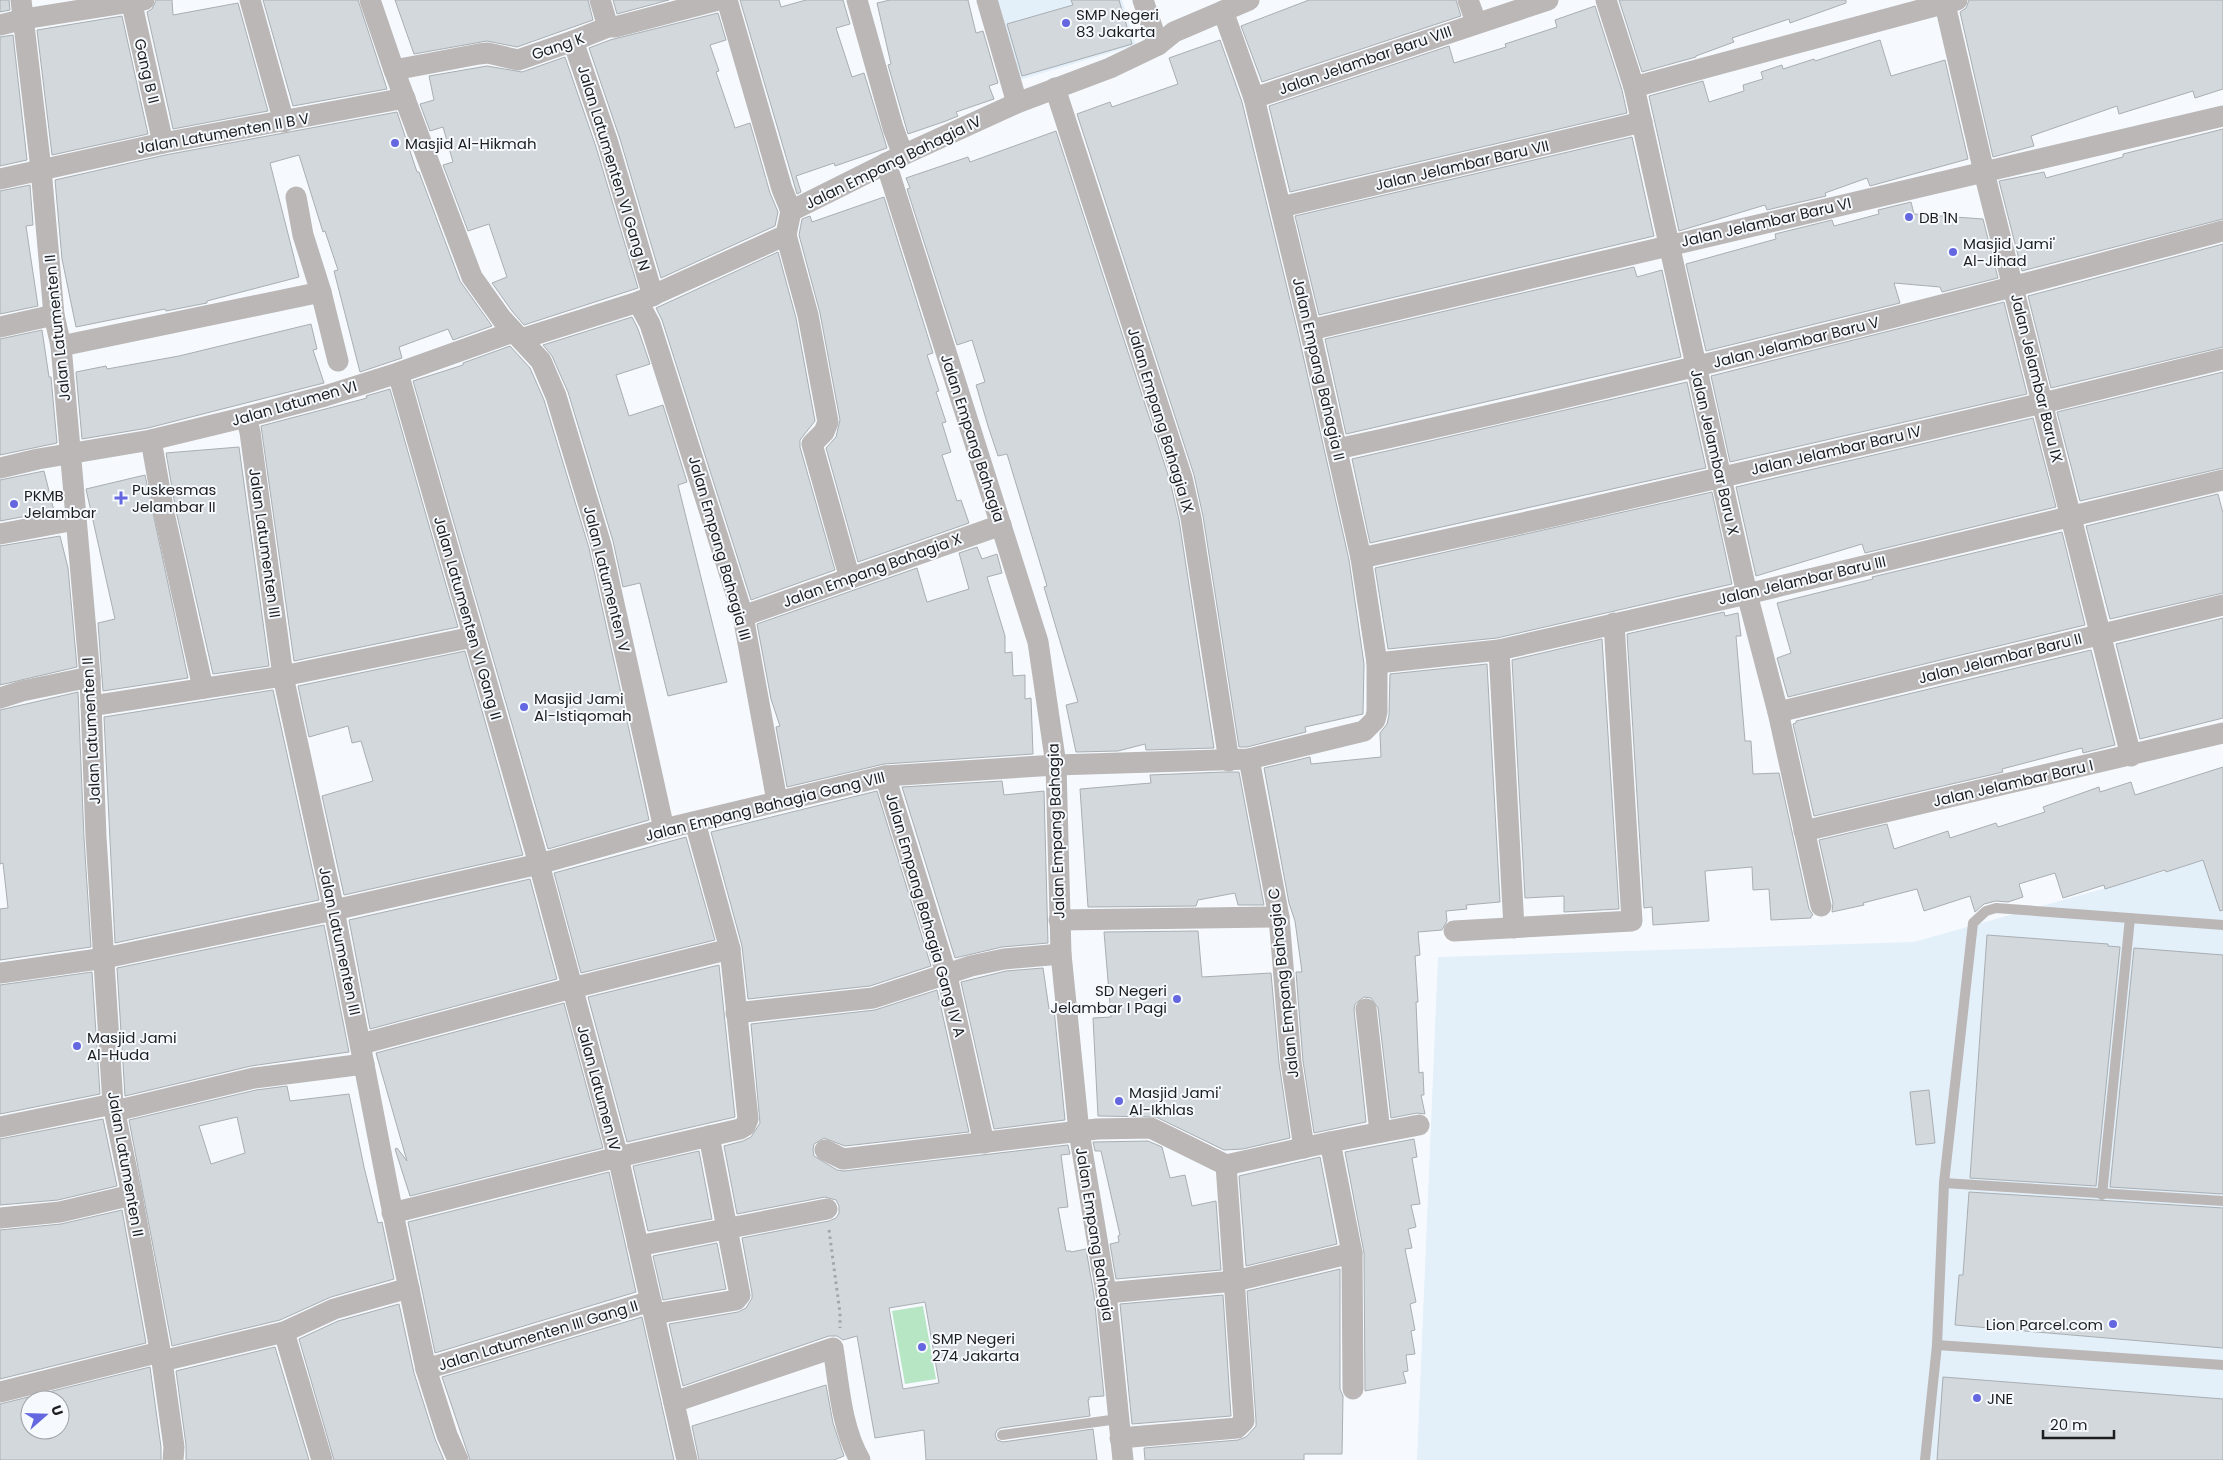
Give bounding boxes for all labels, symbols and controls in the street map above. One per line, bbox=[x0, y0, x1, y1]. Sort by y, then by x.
place label: SMP Negeri 83 Jakarta bbox=[1076, 4, 1159, 42]
marker: SMP Negeri 83 Jakarta bbox=[1060, 17, 1072, 29]
street label: Jalan Jelambar Baru VIII bbox=[1276, 20, 1454, 100]
street label: Gang K bbox=[529, 27, 587, 65]
street label: Gang B II bbox=[129, 36, 165, 106]
street label: Jalan Latumenten VI Gang N bbox=[573, 63, 655, 273]
street label: Jalan Latumenten II B V bbox=[135, 107, 311, 159]
street label: Jalan Empang Bahagia IV bbox=[801, 110, 985, 214]
place label: Masjid Al-Hikmah bbox=[405, 133, 537, 154]
street label: Jalan Jelambar Baru VII bbox=[1373, 135, 1551, 195]
marker: Masjid Al-Hikmah bbox=[389, 137, 401, 149]
street label: Jalan Jelambar Baru VI bbox=[1679, 192, 1853, 252]
place label: DB 1N bbox=[1919, 207, 1958, 228]
marker: DB 1N bbox=[1903, 211, 1915, 223]
place label: Masjid Jami' Al-Jihad bbox=[1963, 233, 2055, 271]
marker: Masjid Jami' Al-Jihad bbox=[1947, 246, 1959, 258]
street label: Jalan Latumenten II bbox=[39, 254, 75, 402]
street label: Jalan Empang Bahagia II bbox=[1288, 275, 1350, 463]
street label: Jalan Jelambar Baru IX bbox=[2006, 291, 2068, 465]
street label: Jalan Jelambar Baru V bbox=[1711, 311, 1881, 373]
street label: Jalan Empang Bahagia IX bbox=[1123, 325, 1199, 515]
street label: Jalan Empang Bahagia bbox=[936, 351, 1010, 525]
street label: Jalan Jelambar Baru X bbox=[1686, 367, 1744, 537]
street label: Jalan Latumen VI bbox=[229, 375, 359, 431]
street label: Jalan Jelambar Baru IV bbox=[1749, 420, 1923, 480]
street label: Jalan Empang Bahagia III bbox=[684, 453, 756, 643]
street label: Jalan Latumenten III bbox=[244, 467, 286, 619]
place label: Puskesmas Jelambar II bbox=[132, 479, 217, 517]
place label: PKMB Jelambar bbox=[24, 485, 97, 523]
marker: Puskesmas Jelambar II bbox=[114, 491, 128, 505]
marker: PKMB Jelambar bbox=[8, 498, 20, 510]
street label: Jalan Latumenten V bbox=[579, 504, 635, 654]
street label: Jalan Latumenten VI Gang II bbox=[429, 514, 507, 722]
street label: Jalan Empang Bahagia X bbox=[780, 528, 964, 612]
street label: Jalan Jelambar Baru III bbox=[1716, 550, 1888, 610]
street label: Jalan Jelambar Baru II bbox=[1916, 628, 2084, 688]
street label: Jalan Latumenten II bbox=[77, 657, 105, 805]
place label: Masjid Jami Al-Istiqomah bbox=[534, 688, 632, 726]
marker: Masjid Jami Al-Istiqomah bbox=[518, 701, 530, 713]
street label: Jalan Empang Bahagia bbox=[1042, 743, 1070, 919]
street label: Jalan Jelambar Baru I bbox=[1931, 754, 2095, 812]
street label: Jalan Empang Bahagia Gang VIII bbox=[643, 766, 887, 846]
street label: Jalan Empang Bahagia Gang IV A bbox=[881, 790, 971, 1040]
street label: Jalan Latumenten III bbox=[314, 865, 366, 1017]
street label: Jalan Empang Bahagia C bbox=[1263, 887, 1303, 1079]
place label: SD Negeri Jelambar I Pagi bbox=[1050, 980, 1167, 1018]
marker: SD Negeri Jelambar I Pagi bbox=[1171, 993, 1183, 1005]
street label: Jalan Latumen IV bbox=[572, 1023, 626, 1153]
place label: Masjid Jami Al-Huda bbox=[87, 1027, 177, 1065]
marker: Masjid Jami Al-Huda bbox=[71, 1040, 83, 1052]
place label: Masjid Jami' Al-Ikhlas bbox=[1129, 1082, 1221, 1120]
street label: Jalan Latumenten II bbox=[103, 1090, 149, 1238]
marker: Masjid Jami' Al-Ikhlas bbox=[1113, 1095, 1125, 1107]
street label: Jalan Empang Bahagia bbox=[1071, 1146, 1119, 1322]
street label: Jalan Latumenten III Gang II bbox=[436, 1295, 640, 1375]
place label: Lion Parcel.com bbox=[1986, 1314, 2103, 1335]
marker: Lion Parcel.com bbox=[2107, 1318, 2119, 1330]
place label: SMP Negeri 274 Jakarta bbox=[932, 1328, 1019, 1366]
marker: SMP Negeri 274 Jakarta bbox=[916, 1341, 928, 1353]
place label: JNE bbox=[1987, 1388, 2013, 1409]
north arrow bbox=[20, 1390, 70, 1440]
marker: JNE bbox=[1971, 1392, 1983, 1404]
text: U bbox=[46, 1402, 68, 1419]
scale bar bbox=[2043, 1408, 2114, 1440]
text: 20 m bbox=[2050, 1414, 2088, 1435]

